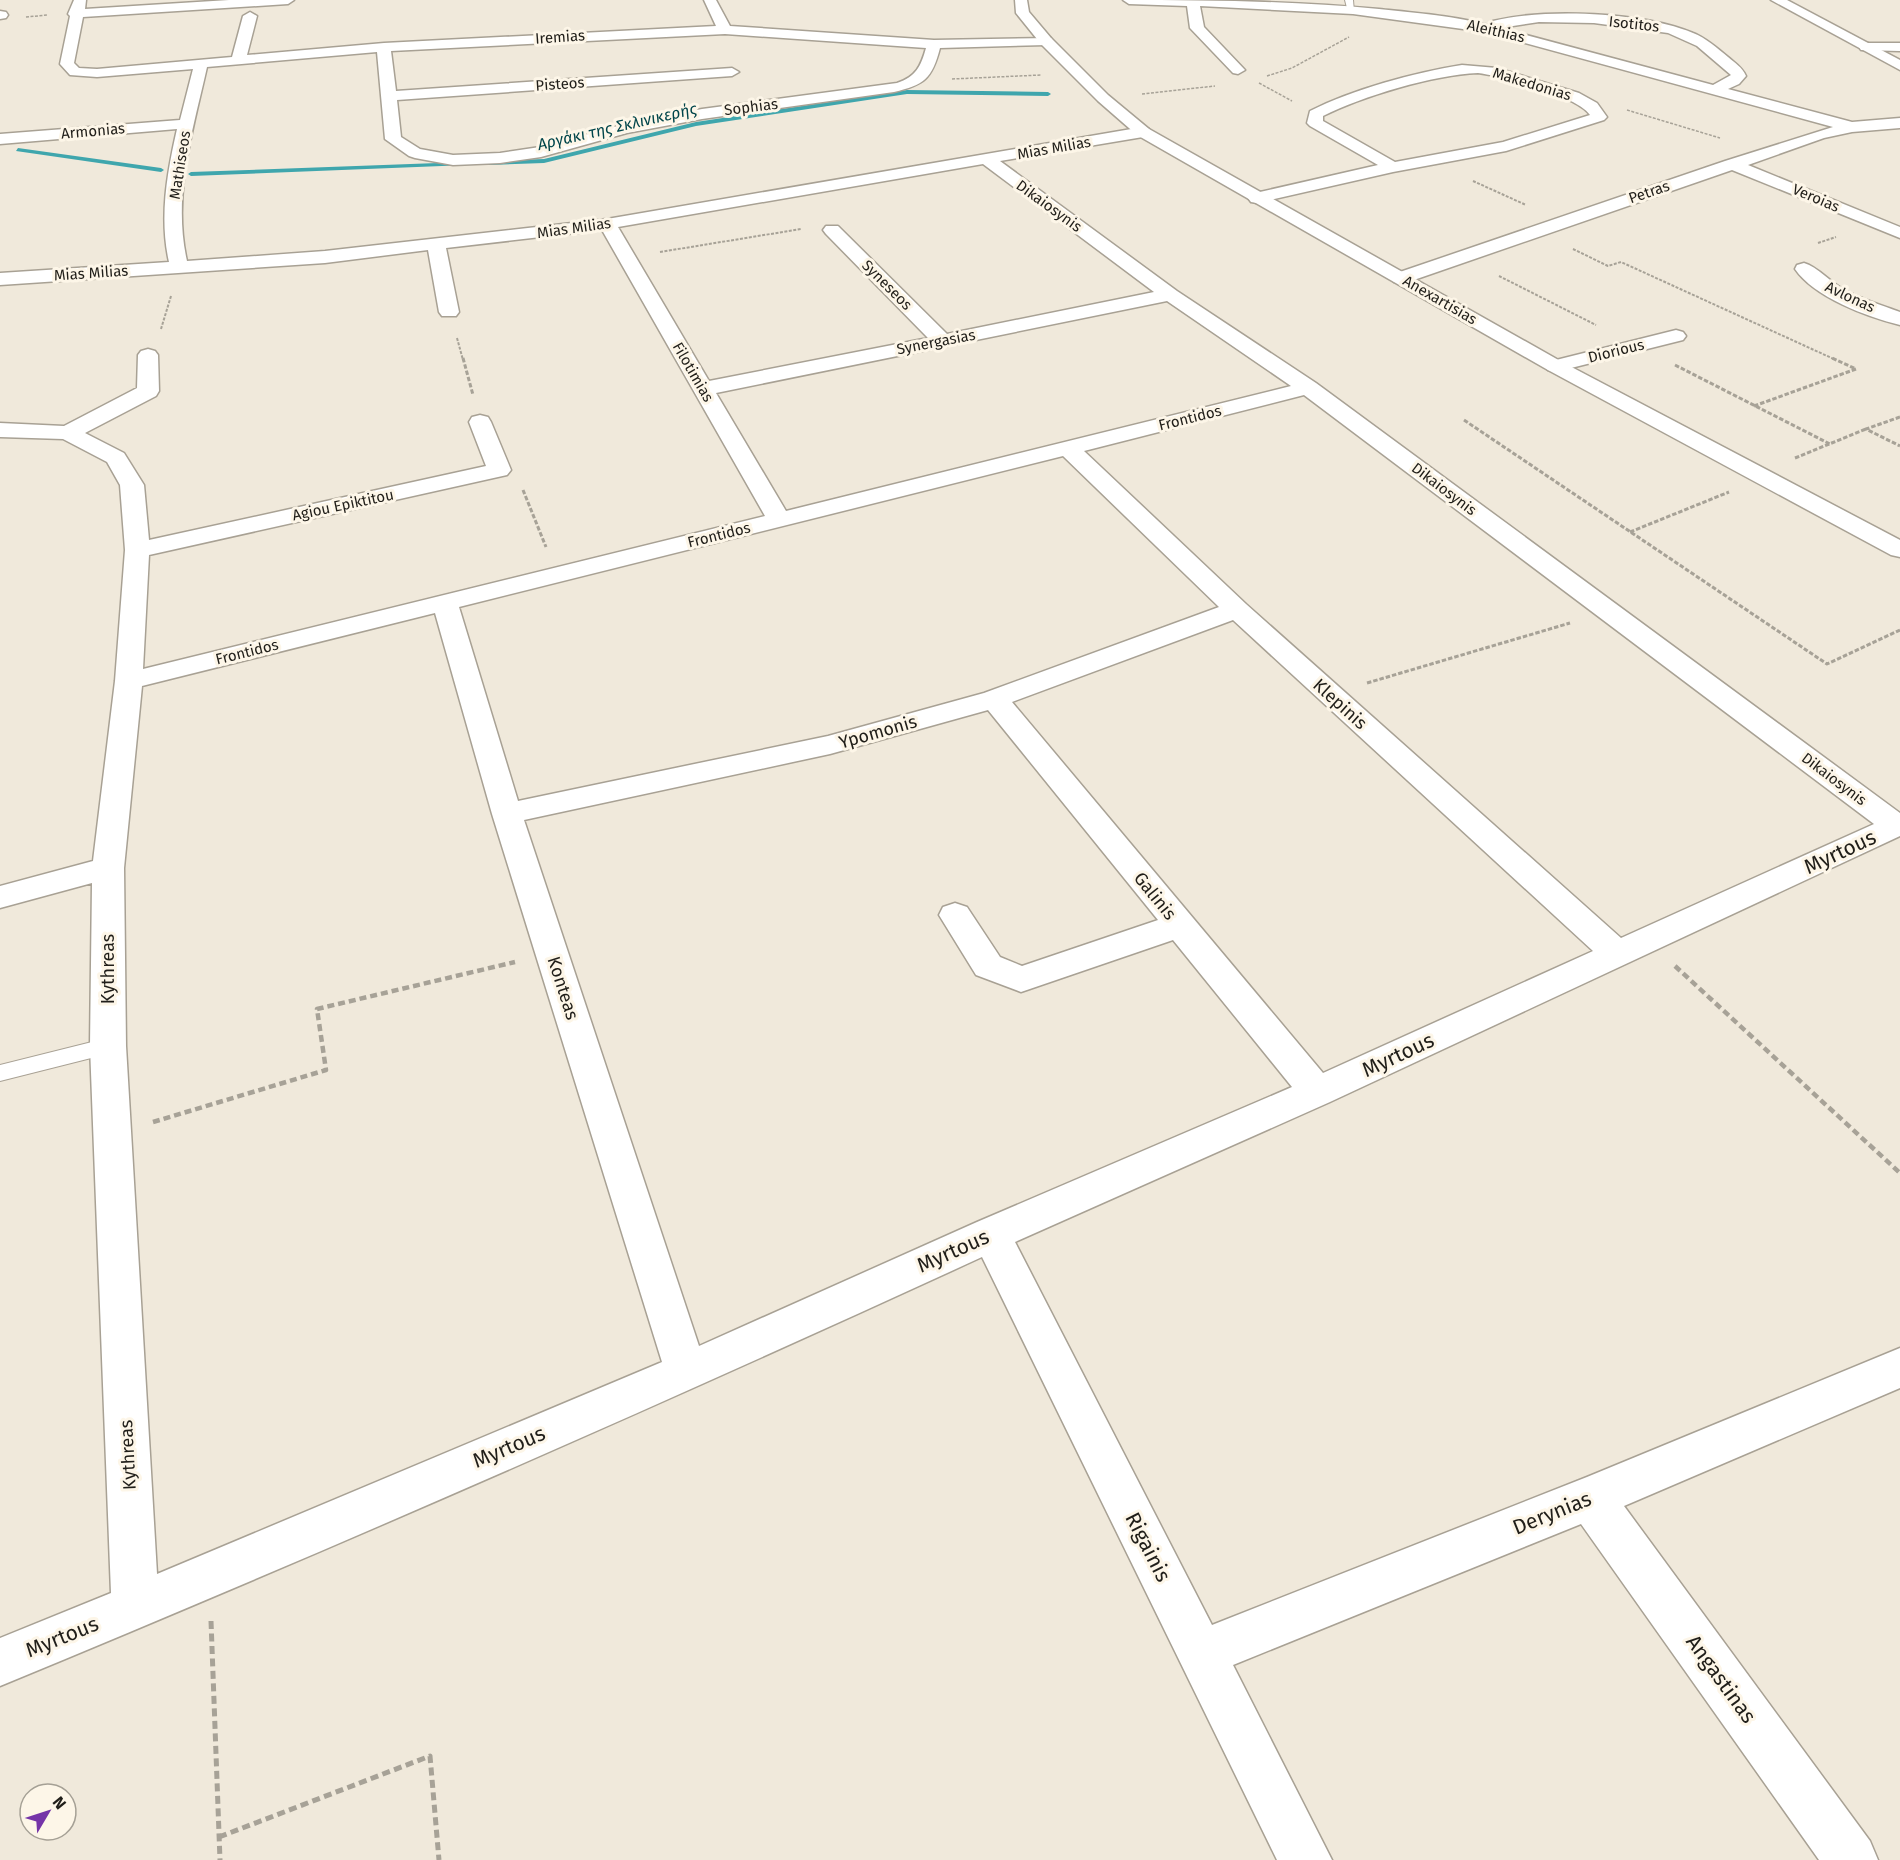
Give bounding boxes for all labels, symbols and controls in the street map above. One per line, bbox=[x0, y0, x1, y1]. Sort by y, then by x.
street label: Isotitos bbox=[1608, 12, 1660, 36]
street label: Aleithias bbox=[1465, 16, 1527, 46]
street label: Iremias bbox=[534, 26, 586, 48]
street label: Makedonias bbox=[1490, 64, 1574, 104]
street label: Pisteos bbox=[535, 73, 585, 95]
street label: Sophias bbox=[723, 95, 779, 119]
water label: Αργάκι της Σκλινικερής bbox=[535, 99, 699, 154]
street label: Armonias bbox=[60, 119, 126, 143]
street label: Mathiseos bbox=[166, 129, 194, 201]
street label: Mias Milias bbox=[1016, 133, 1092, 163]
street label: Dikaiosynis bbox=[1013, 176, 1085, 236]
street label: Petras bbox=[1626, 177, 1672, 207]
street label: Veroias bbox=[1790, 180, 1842, 216]
street label: Mias Milias bbox=[536, 214, 612, 242]
street label: Syneseos bbox=[858, 256, 916, 314]
street label: Mias Milias bbox=[53, 261, 129, 285]
street label: Anexartisias bbox=[1400, 272, 1480, 328]
street label: Avlonas bbox=[1822, 278, 1878, 316]
street label: Synergasias bbox=[895, 326, 977, 358]
street label: Diorious bbox=[1586, 335, 1646, 367]
street label: Filotimias bbox=[669, 339, 717, 405]
street label: Frontidos bbox=[1157, 402, 1223, 434]
street label: Dikaiosynis bbox=[1408, 459, 1480, 519]
street label: Agiou Epiktitou bbox=[291, 485, 395, 525]
street label: Frontidos bbox=[686, 519, 752, 551]
street label: Frontidos bbox=[214, 636, 280, 668]
street label: Klepinis bbox=[1308, 674, 1372, 734]
street label: Ypomonis bbox=[836, 710, 920, 754]
street label: Dikaiosynis bbox=[1798, 749, 1870, 809]
street label: Myrtous bbox=[1800, 824, 1880, 880]
street label: Galinis bbox=[1129, 868, 1181, 924]
street label: Kythreas bbox=[97, 934, 119, 1004]
street label: Konteas bbox=[542, 954, 584, 1022]
street label: Myrtous bbox=[1358, 1027, 1438, 1083]
street label: Myrtous bbox=[913, 1224, 993, 1278]
street label: Kythreas bbox=[115, 1419, 141, 1491]
street label: Myrtous bbox=[469, 1420, 549, 1474]
street label: Derynias bbox=[1509, 1485, 1595, 1541]
street label: Rigainis bbox=[1119, 1508, 1177, 1586]
street label: Myrtous bbox=[22, 1611, 102, 1663]
street label: Angastinas bbox=[1680, 1630, 1762, 1728]
north arrow bbox=[18, 1782, 78, 1842]
text: N bbox=[49, 1793, 70, 1813]

